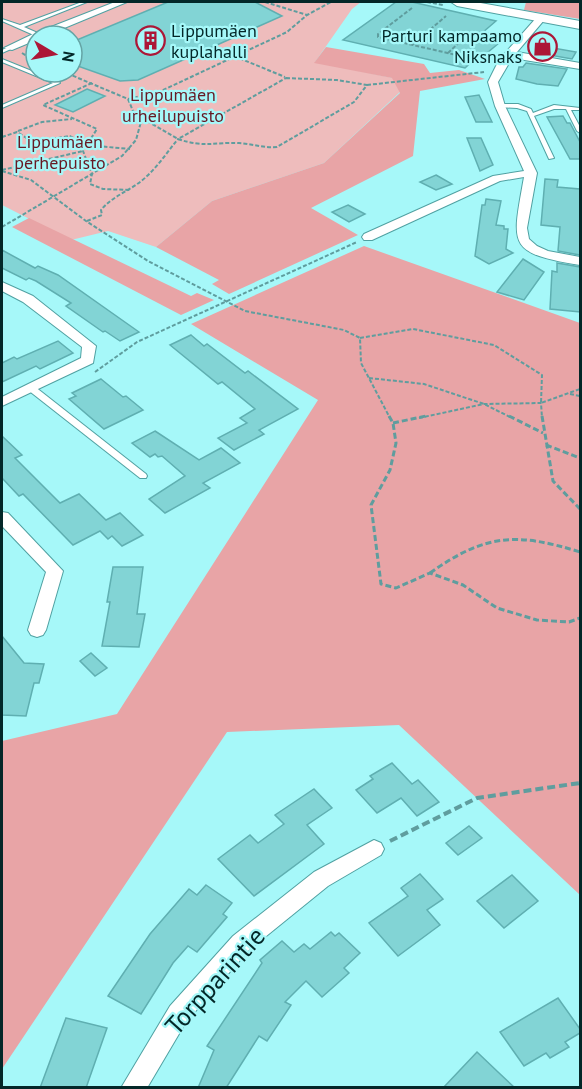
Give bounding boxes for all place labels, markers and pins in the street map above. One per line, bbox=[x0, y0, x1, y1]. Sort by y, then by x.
place label: Lippumäen kuplahalli bbox=[171, 19, 257, 63]
place label: Parturi kampaamo Niksnaks bbox=[381, 24, 522, 68]
building icon: Lippumäen kuplahalli bbox=[134, 25, 166, 57]
shop icon: Parturi kampaamo Niksnaks bbox=[527, 30, 559, 62]

